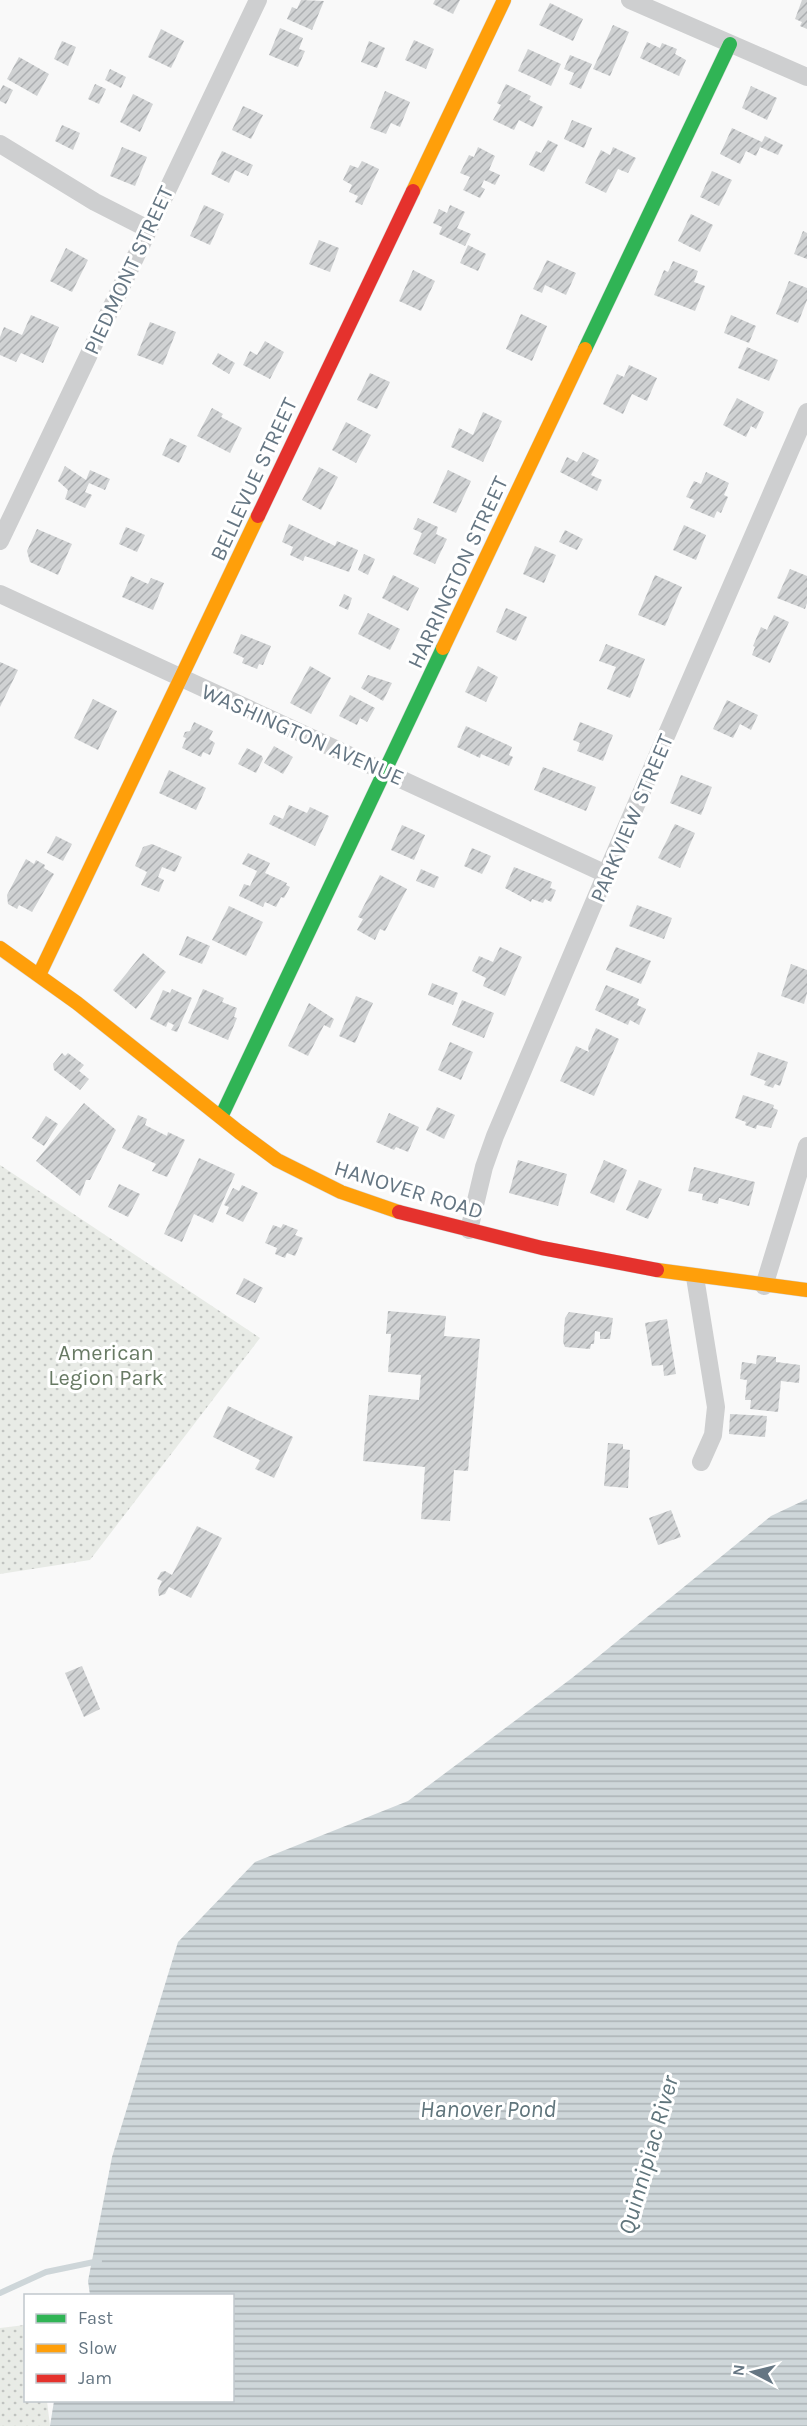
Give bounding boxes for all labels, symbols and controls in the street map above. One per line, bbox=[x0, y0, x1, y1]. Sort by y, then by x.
street label: PIEDMONT STREET bbox=[78, 182, 179, 359]
street label: BELLEVUE STREET bbox=[205, 394, 303, 565]
street label: HARRINGTON STREET bbox=[402, 472, 514, 672]
street label: WASHINGTON AVENUE bbox=[197, 678, 408, 791]
street label: PARKVIEW STREET bbox=[585, 730, 679, 906]
street label: HANOVER ROAD bbox=[331, 1155, 486, 1225]
park label: American Legion Park bbox=[48, 1340, 164, 1391]
water label: Quinnipiac River bbox=[612, 2072, 684, 2238]
water label: Hanover Pond bbox=[420, 2095, 556, 2123]
legend bbox=[24, 2294, 234, 2402]
text: Fast bbox=[78, 2307, 113, 2329]
text: Slow bbox=[78, 2337, 117, 2359]
north arrow bbox=[723, 2342, 783, 2402]
text: N bbox=[728, 2363, 749, 2377]
text: Jam bbox=[78, 2367, 112, 2389]

